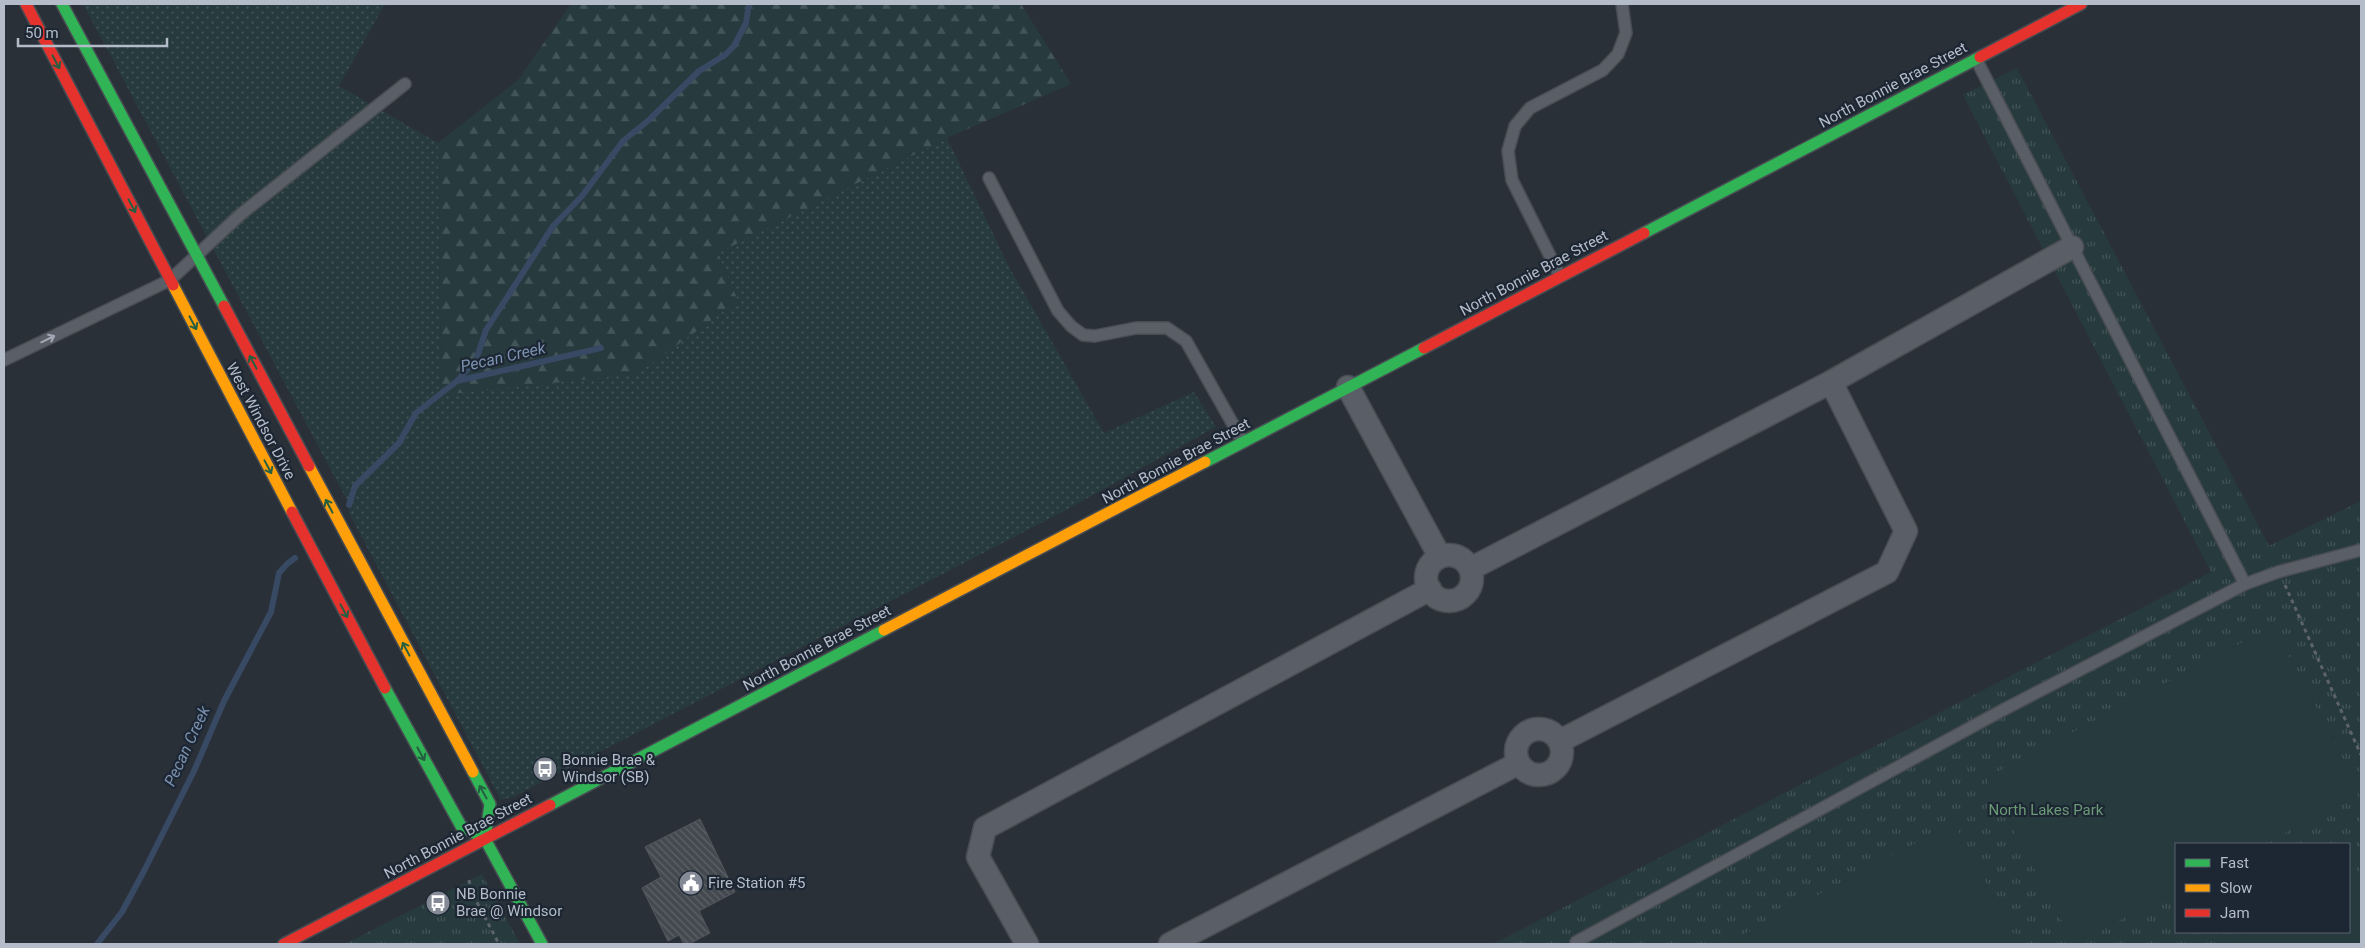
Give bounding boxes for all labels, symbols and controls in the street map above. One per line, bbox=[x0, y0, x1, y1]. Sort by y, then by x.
scale bar bbox=[18, 15, 166, 47]
text: 50 m bbox=[25, 24, 59, 42]
street label: North Bonnie Brae Street bbox=[1816, 38, 1970, 132]
one-way arrow bbox=[51, 55, 61, 70]
one-way arrow bbox=[127, 199, 137, 213]
street label: North Bonnie Brae Street bbox=[1457, 226, 1611, 320]
one-way arrow bbox=[188, 316, 198, 331]
one-way arrow bbox=[40, 334, 55, 343]
water label: Pecan Creek bbox=[459, 338, 548, 376]
one-way arrow bbox=[248, 355, 258, 370]
street label: West Windsor Drive bbox=[223, 359, 299, 483]
street label: North Bonnie Brae Street bbox=[1099, 414, 1253, 508]
one-way arrow bbox=[263, 460, 273, 475]
one-way arrow bbox=[324, 498, 334, 513]
street label: North Bonnie Brae Street bbox=[740, 601, 894, 695]
one-way arrow bbox=[340, 603, 349, 618]
one-way arrow bbox=[401, 642, 410, 657]
water label: Pecan Creek bbox=[160, 702, 214, 789]
one-way arrow bbox=[417, 746, 426, 761]
place label: Bonnie Brae & Windsor (SB) bbox=[562, 751, 656, 786]
bus stop icon: Bonnie Brae & Windsor (SB) bbox=[532, 756, 558, 782]
one-way arrow bbox=[478, 785, 487, 800]
street label: North Bonnie Brae Street bbox=[381, 789, 535, 883]
park label: North Lakes Park bbox=[1989, 801, 2104, 819]
legend bbox=[2175, 843, 2350, 933]
text: Fast bbox=[2220, 854, 2249, 872]
public building icon: Fire Station #5 bbox=[678, 870, 704, 896]
place label: Fire Station #5 bbox=[708, 874, 805, 892]
text: Slow bbox=[2220, 879, 2252, 897]
place label: NB Bonnie Brae @ Windsor bbox=[456, 885, 562, 920]
bus stop icon: NB Bonnie Brae @ Windsor bbox=[425, 890, 451, 916]
text: Jam bbox=[2220, 904, 2250, 922]

